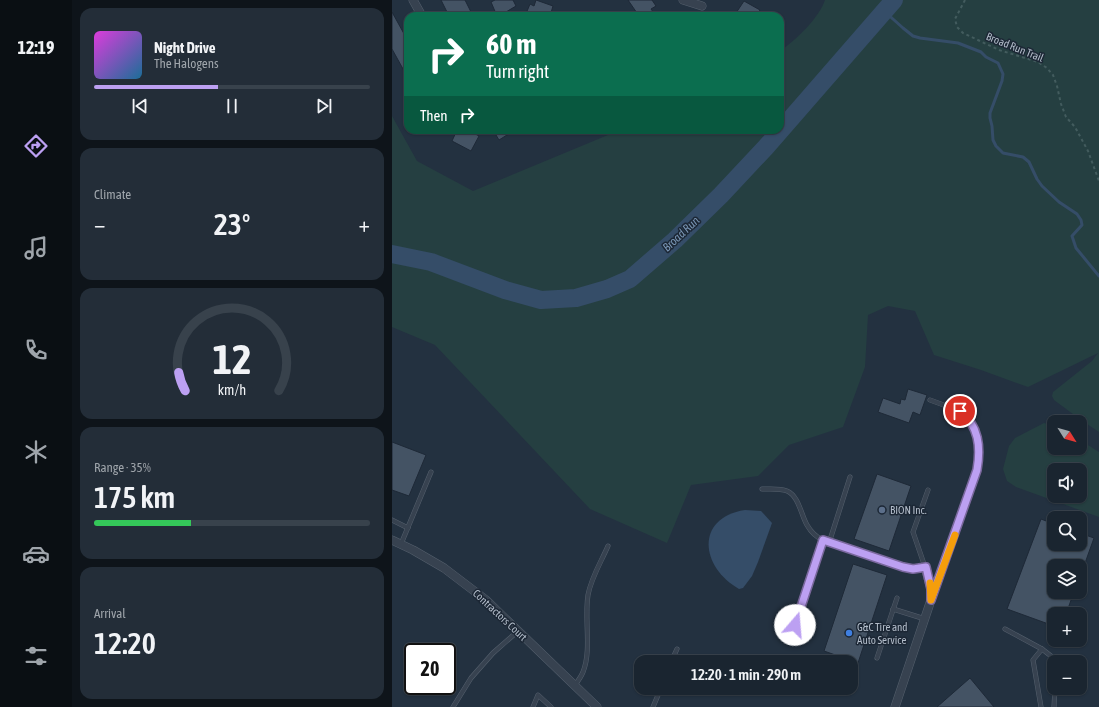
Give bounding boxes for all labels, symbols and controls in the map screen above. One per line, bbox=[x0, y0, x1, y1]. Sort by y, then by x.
icon: right bbox=[420, 28, 472, 80]
text: 60 m bbox=[486, 28, 536, 60]
street label: Broad Run Trail bbox=[985, 30, 1046, 64]
text: 12:19 bbox=[17, 37, 55, 58]
text: Night Drive bbox=[154, 39, 216, 56]
text: The Halogens bbox=[154, 56, 219, 71]
text: Turn right bbox=[486, 61, 549, 82]
icon: previous bbox=[129, 95, 151, 117]
icon: pause bbox=[221, 95, 243, 117]
icon: next bbox=[313, 95, 335, 117]
icon: right bbox=[456, 104, 478, 126]
text: Then bbox=[420, 107, 448, 124]
icon: directions bbox=[22, 132, 50, 160]
text: Climate bbox=[94, 187, 131, 202]
text: 23° bbox=[214, 207, 250, 241]
text: − bbox=[94, 211, 105, 237]
text: + bbox=[359, 211, 370, 237]
water label: Broad Run bbox=[660, 213, 702, 254]
icon: music bbox=[22, 234, 50, 262]
text: 12 bbox=[212, 335, 252, 383]
icon: phone bbox=[22, 336, 50, 364]
text: km/h bbox=[218, 382, 246, 398]
pin bbox=[943, 394, 977, 428]
icon: arrive bbox=[949, 400, 971, 422]
north arrow bbox=[1047, 415, 1087, 455]
map controls bbox=[1047, 415, 1087, 695]
icon: climate bbox=[22, 438, 50, 466]
text: Range · 35% bbox=[94, 460, 151, 475]
button: sound bbox=[1047, 463, 1087, 503]
text: 175 km bbox=[94, 480, 175, 514]
place label: BION Inc. bbox=[890, 504, 927, 516]
marker: BION Inc. bbox=[877, 505, 887, 515]
button: search bbox=[1047, 511, 1087, 551]
icon: car bbox=[22, 540, 50, 568]
button: layers bbox=[1047, 559, 1087, 599]
street label: Contractors Court bbox=[471, 587, 529, 643]
position arrow bbox=[774, 604, 816, 646]
text: Arrival bbox=[94, 606, 126, 621]
button: + bbox=[1047, 607, 1087, 647]
place label: G&C Tire and Auto Service bbox=[857, 621, 908, 646]
text: 12:20 bbox=[94, 626, 156, 660]
marker: G&C Tire and Auto Service bbox=[844, 628, 854, 638]
icon: filters bbox=[22, 642, 50, 670]
speed limit sign: 20 bbox=[404, 643, 456, 695]
button: − bbox=[1047, 655, 1087, 695]
text: 12:20 · 1 min · 290 m bbox=[691, 666, 801, 683]

